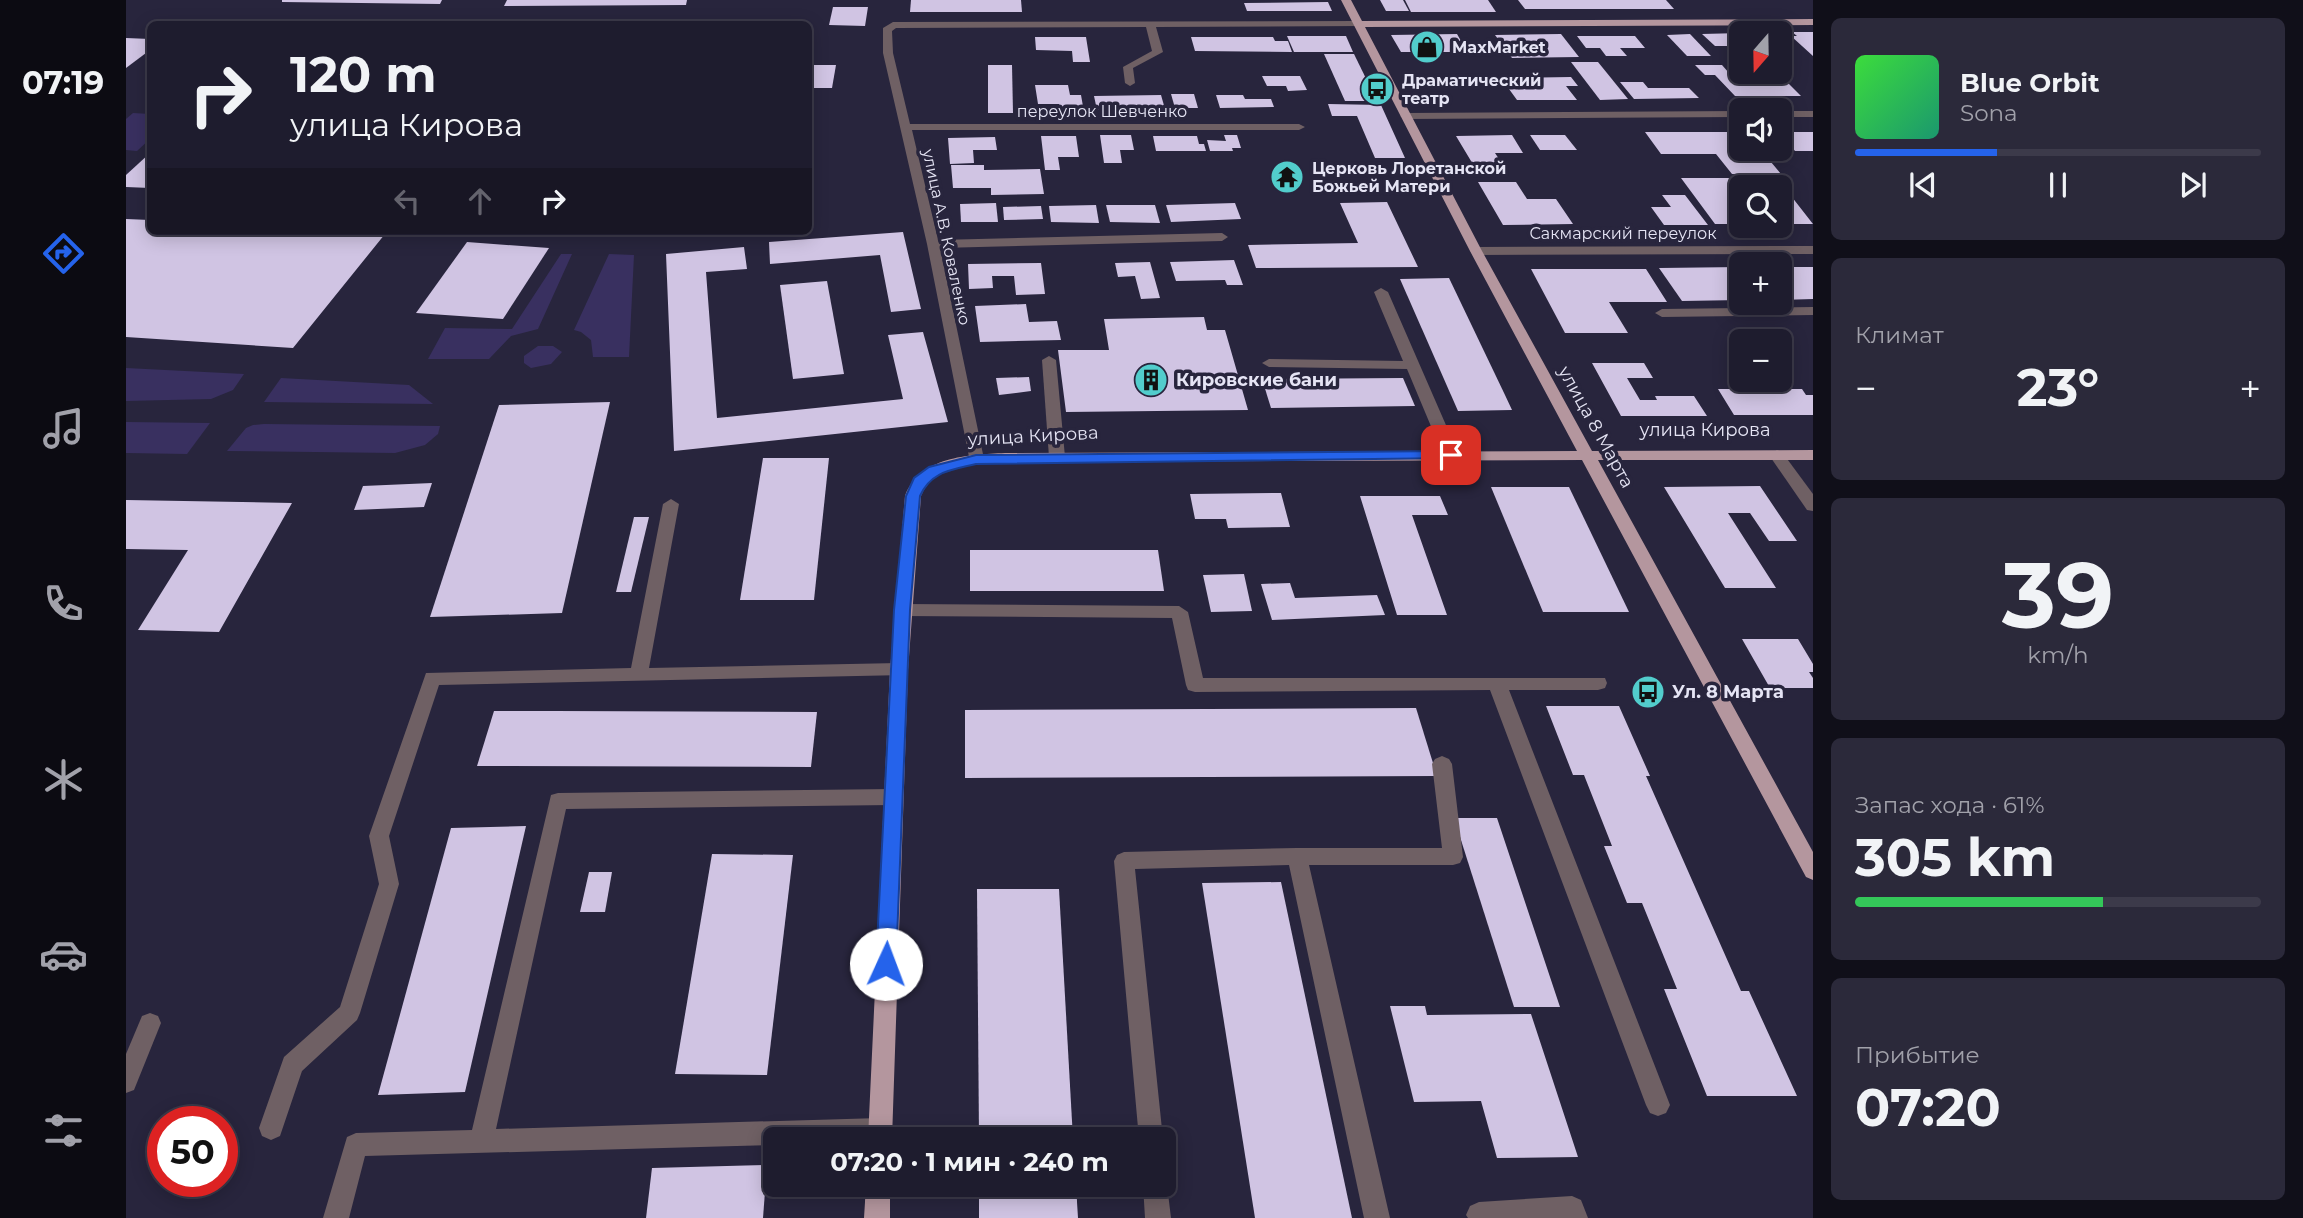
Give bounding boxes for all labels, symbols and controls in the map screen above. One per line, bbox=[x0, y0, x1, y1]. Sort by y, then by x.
north arrow bbox=[1729, 21, 1792, 84]
map controls bbox=[1729, 21, 1792, 392]
shop icon: MaxMarket bbox=[1408, 28, 1446, 66]
place label: MaxMarket bbox=[1452, 38, 1546, 57]
text: 120 m bbox=[290, 45, 437, 104]
icon: right bbox=[175, 49, 266, 140]
text: 07:19 bbox=[22, 63, 104, 102]
text: Blue Orbit bbox=[1960, 67, 2099, 99]
bus stop icon: Драматический театр bbox=[1358, 70, 1396, 108]
place label: Драматический театр bbox=[1402, 71, 1541, 108]
button: sound bbox=[1729, 98, 1792, 161]
text: Sona bbox=[1960, 99, 2018, 127]
street label: переулок Шевченко bbox=[1017, 102, 1187, 121]
text: улица Кирова bbox=[290, 105, 523, 144]
street label: улица А.В. Коваленко bbox=[918, 146, 974, 327]
temple icon: Церковь Лоретанской Божьей Матери bbox=[1268, 158, 1306, 196]
place label: Церковь Лоретанской Божьей Матери bbox=[1312, 159, 1506, 196]
icon: previous bbox=[1904, 166, 1942, 204]
icon: pause bbox=[2039, 166, 2077, 204]
icon: next bbox=[2174, 166, 2212, 204]
button: search bbox=[1729, 175, 1792, 238]
icon: left bbox=[388, 182, 426, 220]
icon: ahead bbox=[461, 182, 499, 220]
icon: right bbox=[534, 182, 572, 220]
street label: Сакмарский переулок bbox=[1530, 224, 1717, 243]
icon: directions bbox=[39, 229, 88, 278]
button: + bbox=[1729, 252, 1792, 315]
text: Климат bbox=[1855, 321, 1944, 349]
button: − bbox=[1729, 329, 1792, 392]
text: 23° bbox=[2017, 356, 2099, 419]
building icon: Кировские бани bbox=[1132, 361, 1170, 399]
street label: улица 8 Марта bbox=[1553, 361, 1639, 492]
text: − bbox=[1855, 365, 1877, 412]
text: + bbox=[2239, 365, 2261, 412]
place label: Кировские бани bbox=[1176, 369, 1337, 391]
icon: music bbox=[39, 404, 88, 453]
street label: улица Кирова bbox=[1639, 419, 1770, 441]
street label: улица Кирова bbox=[966, 422, 1099, 450]
pin bbox=[1421, 425, 1481, 485]
icon: arrive bbox=[1432, 436, 1470, 474]
text: 39 bbox=[2002, 540, 2114, 651]
icon: phone bbox=[39, 579, 88, 628]
text: km/h bbox=[2027, 641, 2089, 669]
bus stop icon: Ул. 8 Марта bbox=[1629, 673, 1667, 711]
place label: Ул. 8 Марта bbox=[1672, 681, 1784, 703]
icon: climate bbox=[39, 755, 88, 804]
text: Запас хода · 61% bbox=[1855, 791, 2044, 819]
text: 305 km bbox=[1855, 826, 2055, 889]
position arrow bbox=[849, 927, 923, 1001]
icon: car bbox=[39, 930, 88, 979]
text: Прибытие bbox=[1855, 1041, 1980, 1069]
text: 07:20 bbox=[1855, 1076, 2001, 1139]
icon: filters bbox=[39, 1106, 88, 1155]
speed limit sign: 50 bbox=[147, 1106, 238, 1197]
text: 07:20 · 1 мин · 240 m bbox=[830, 1146, 1109, 1178]

